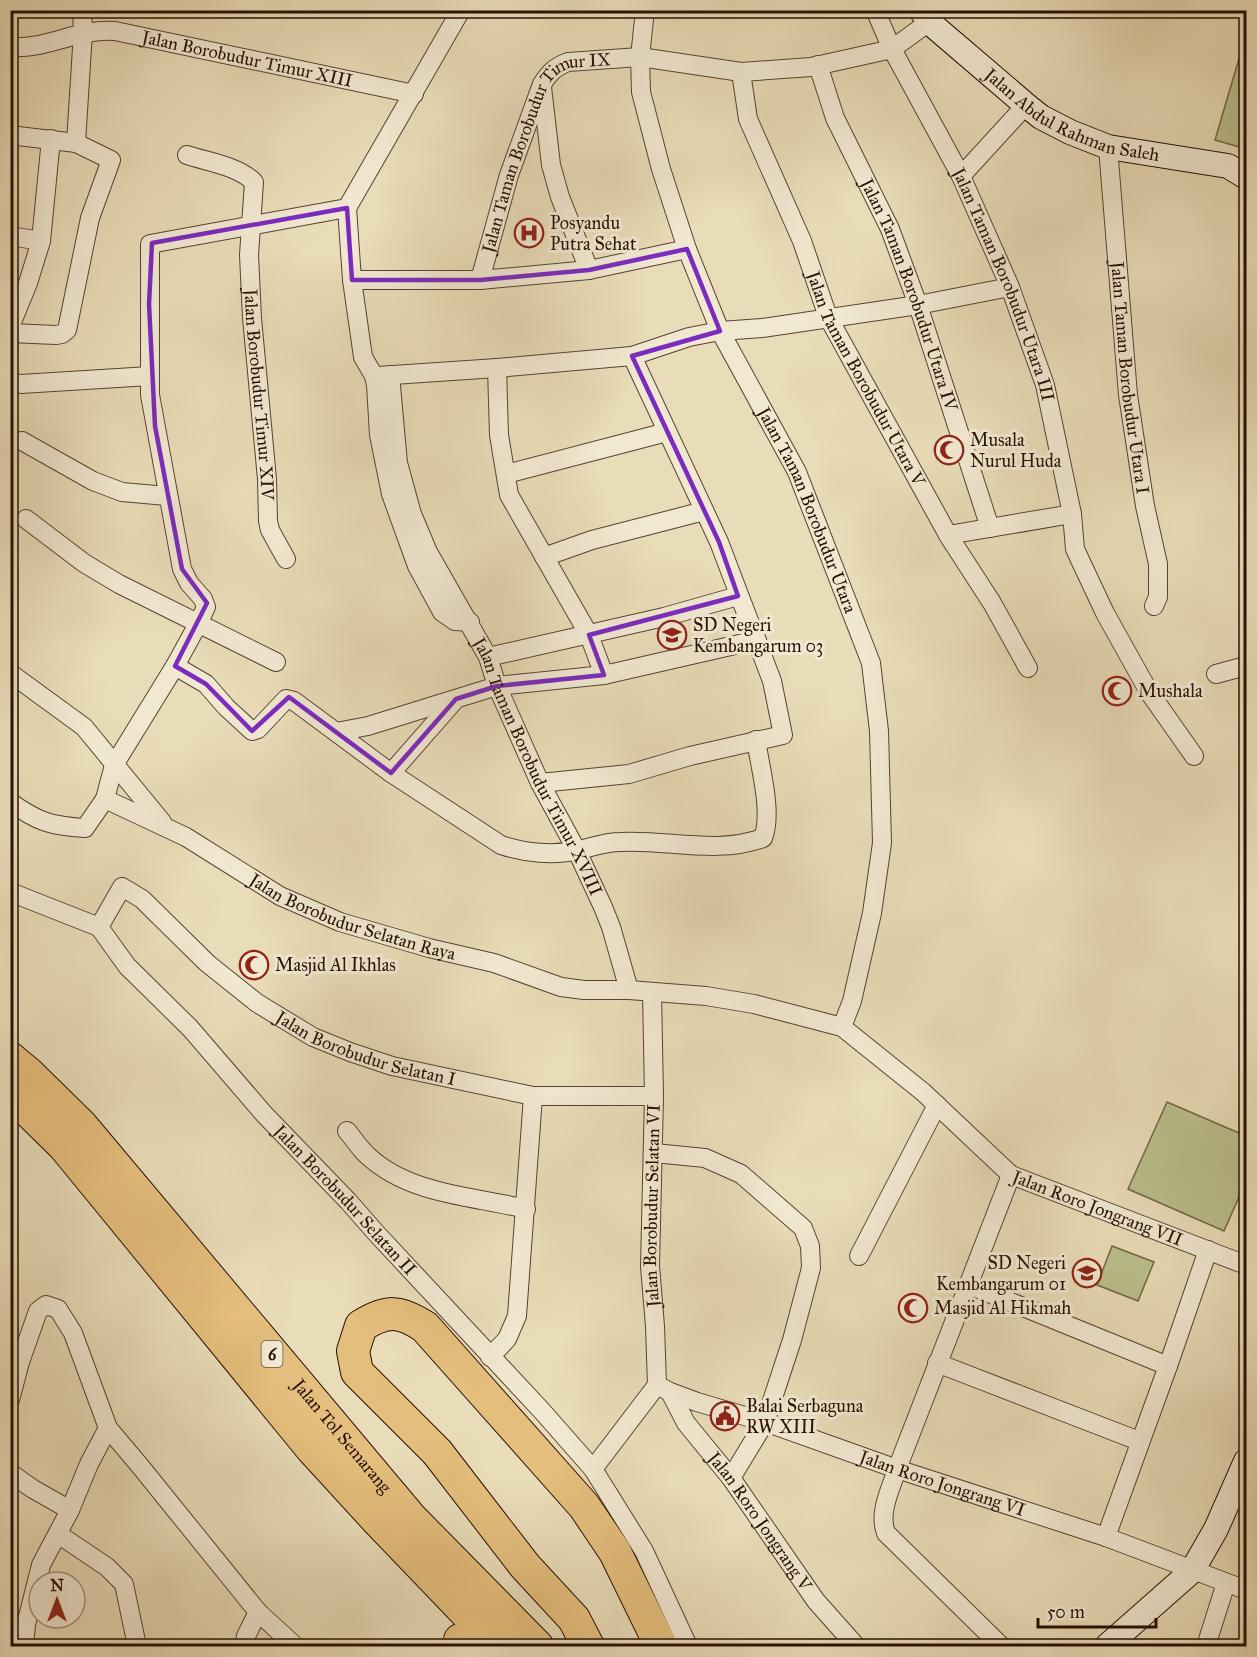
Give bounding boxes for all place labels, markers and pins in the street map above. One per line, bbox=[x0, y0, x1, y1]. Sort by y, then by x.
place label: Posyandu Putra Sehat bbox=[550, 212, 637, 255]
hospital icon: Posyandu Putra Sehat bbox=[513, 217, 545, 249]
place label: Musala Nurul Huda bbox=[970, 429, 1062, 472]
mosque icon: Musala Nurul Huda bbox=[933, 434, 965, 466]
place label: SD Negeri Kembangarum 03 bbox=[693, 614, 823, 658]
school or university icon: SD Negeri Kembangarum 03 bbox=[656, 619, 688, 651]
mosque icon: Mushala bbox=[1101, 675, 1133, 707]
place label: Mushala bbox=[1138, 680, 1203, 702]
mosque icon: Masjid Al Ikhlas bbox=[238, 949, 270, 981]
place label: Masjid Al Ikhlas bbox=[275, 954, 396, 976]
place label: SD Negeri Kembangarum 01 bbox=[936, 1252, 1066, 1296]
school or university icon: SD Negeri Kembangarum 01 bbox=[1071, 1257, 1103, 1289]
mosque icon: Masjid Al Hikmah bbox=[897, 1292, 929, 1324]
place label: Masjid Al Hikmah bbox=[934, 1297, 1071, 1319]
place label: Balai Serbaguna RW XIII bbox=[746, 1395, 864, 1438]
public building icon: Balai Serbaguna RW XIII bbox=[709, 1400, 741, 1432]

